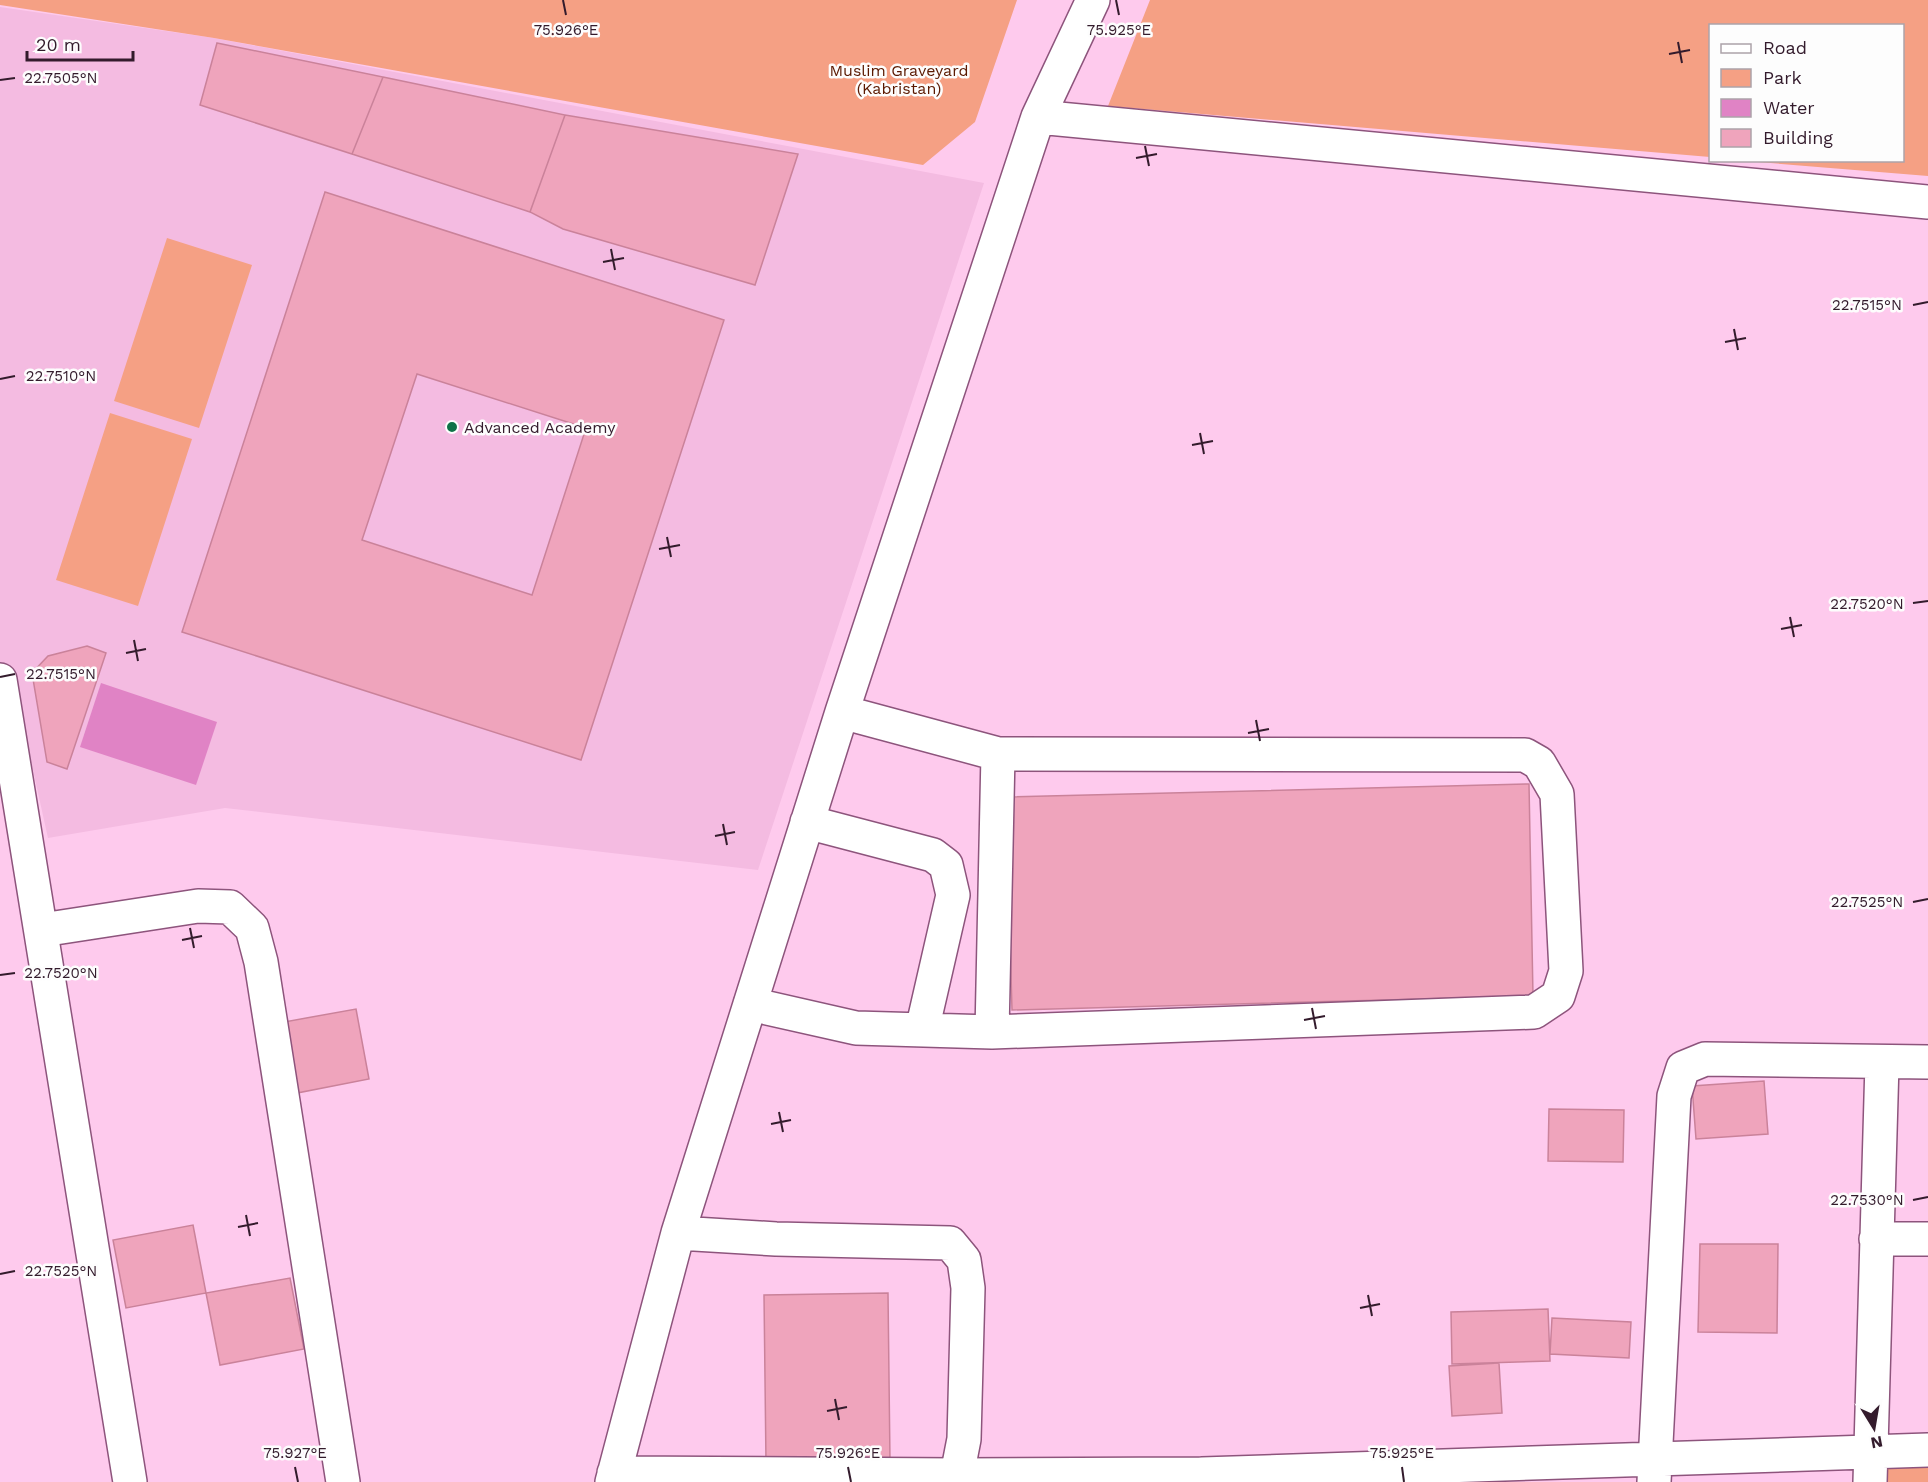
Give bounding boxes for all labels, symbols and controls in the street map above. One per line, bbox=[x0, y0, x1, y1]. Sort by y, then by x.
text: 75.926°E bbox=[534, 21, 598, 39]
text: 75.925°E bbox=[1087, 21, 1151, 39]
scale bar bbox=[27, 24, 134, 62]
legend bbox=[1709, 24, 1904, 162]
text: 20 m bbox=[36, 34, 81, 55]
text: Road bbox=[1763, 37, 1807, 58]
park label: Muslim Graveyard (Kabristan) bbox=[830, 61, 968, 98]
text: Park bbox=[1763, 67, 1802, 88]
text: 22.7505°N bbox=[24, 69, 98, 87]
text: Water bbox=[1763, 97, 1815, 118]
text: Building bbox=[1763, 127, 1833, 148]
text: 22.7515°N bbox=[1832, 296, 1902, 314]
text: 22.7510°N bbox=[26, 367, 96, 385]
place label: Advanced Academy bbox=[464, 418, 616, 437]
marker: Advanced Academy bbox=[445, 420, 459, 434]
text: 22.7520°N bbox=[1830, 595, 1904, 613]
text: 22.7515°N bbox=[26, 665, 96, 683]
text: 22.7525°N bbox=[1831, 893, 1903, 911]
text: 22.7520°N bbox=[24, 964, 98, 982]
text: 22.7530°N bbox=[1830, 1191, 1904, 1209]
text: 22.7525°N bbox=[25, 1262, 97, 1280]
north arrow bbox=[1844, 1398, 1904, 1458]
text: N bbox=[1869, 1432, 1884, 1453]
text: 75.927°E bbox=[263, 1444, 327, 1462]
text: 75.926°E bbox=[816, 1444, 880, 1462]
text: 75.925°E bbox=[1370, 1444, 1434, 1462]

